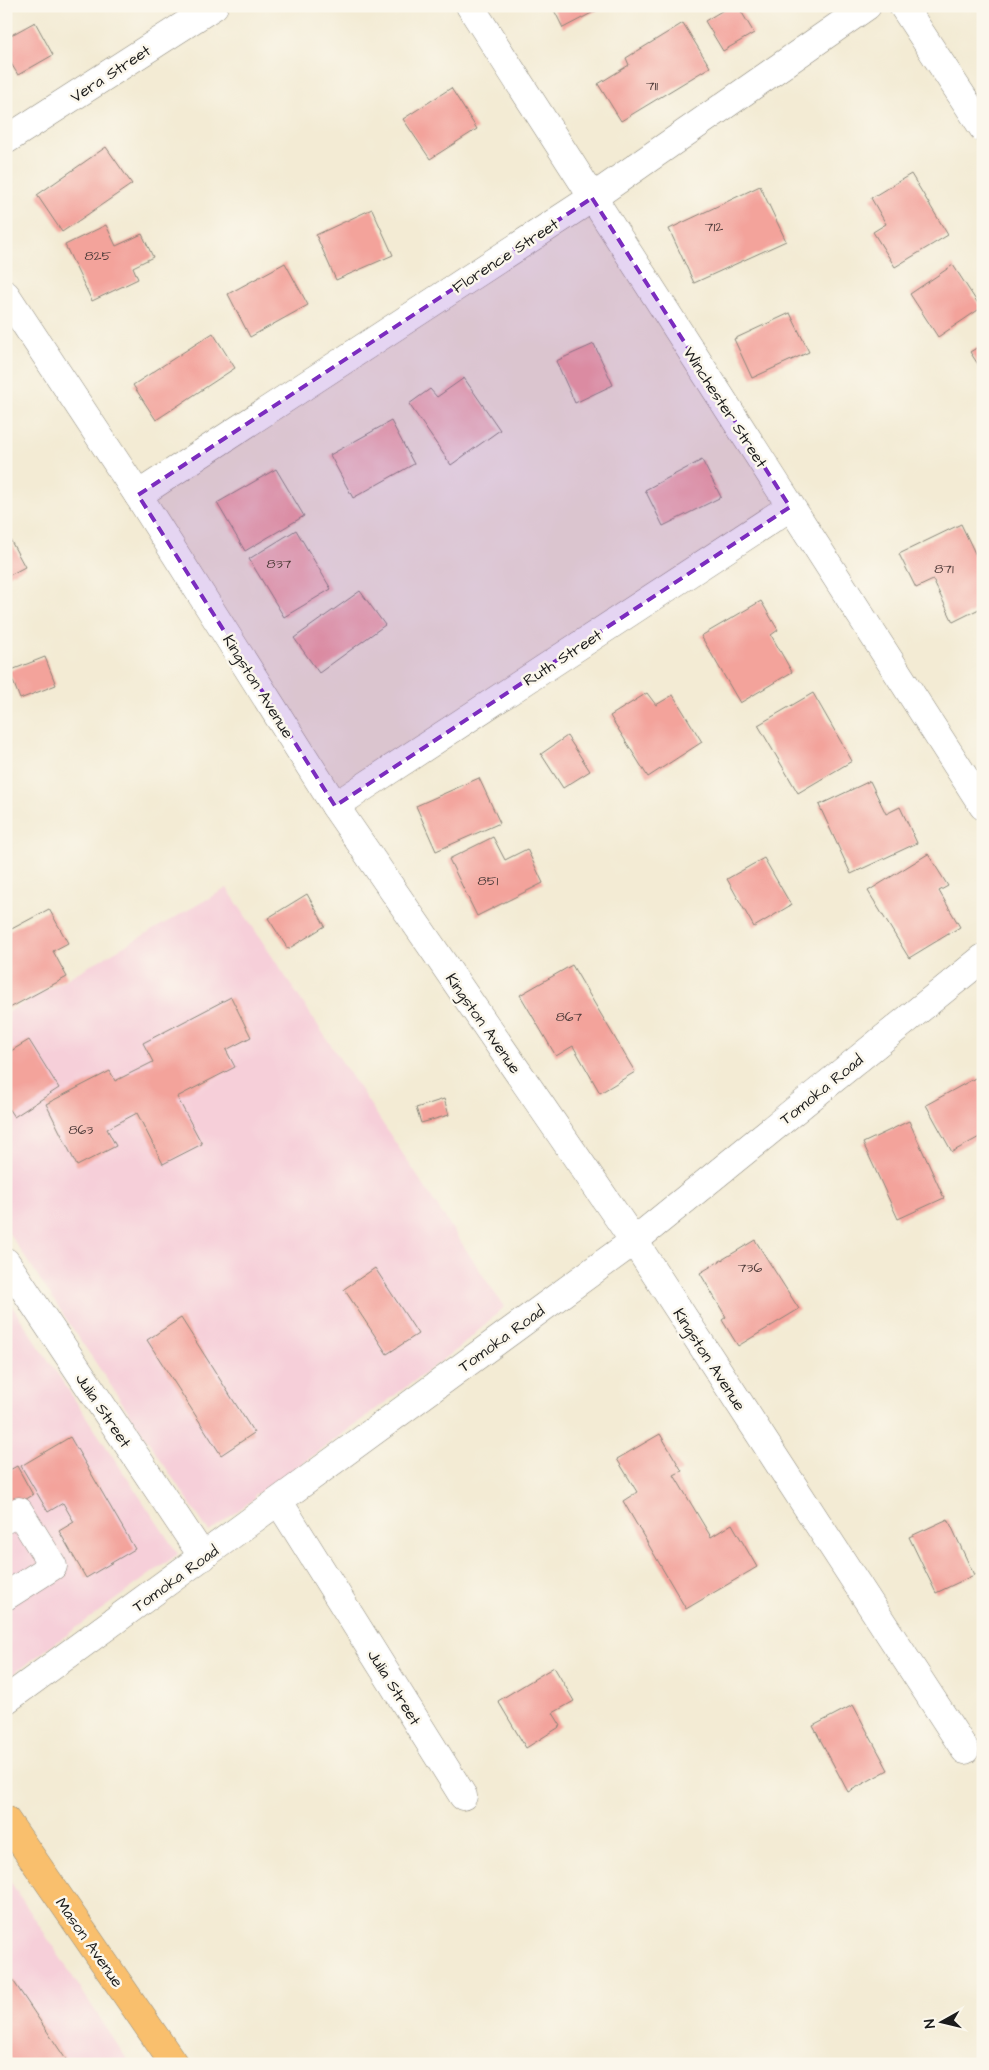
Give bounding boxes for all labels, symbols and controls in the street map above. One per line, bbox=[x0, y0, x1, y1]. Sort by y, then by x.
street label: Vera Street bbox=[66, 39, 155, 108]
house number: 711 bbox=[646, 76, 658, 96]
street label: Florence Street bbox=[448, 213, 563, 298]
house number: 712 bbox=[705, 217, 723, 237]
house number: 825 bbox=[84, 246, 112, 266]
street label: Winchester Street bbox=[678, 343, 773, 473]
house number: 837 bbox=[267, 554, 292, 574]
house number: 871 bbox=[934, 559, 954, 579]
street label: Ruth Street bbox=[519, 624, 607, 691]
street label: Kingston Avenue bbox=[217, 631, 299, 743]
house number: 851 bbox=[478, 871, 499, 891]
street label: Kingston Avenue bbox=[439, 969, 526, 1079]
house number: 867 bbox=[556, 1007, 583, 1027]
street label: Tomoka Road bbox=[775, 1049, 868, 1130]
house number: 863 bbox=[69, 1120, 93, 1140]
house number: 736 bbox=[738, 1258, 762, 1278]
street label: Tomoka Road bbox=[454, 1300, 549, 1378]
street label: Kingston Avenue bbox=[667, 1304, 751, 1416]
street label: Julia Street bbox=[70, 1369, 136, 1453]
street label: Tomoka Road bbox=[128, 1540, 223, 1618]
street label: Julia Street bbox=[362, 1645, 426, 1730]
street label: Mason Avenue bbox=[50, 1893, 128, 1992]
north arrow bbox=[916, 1998, 966, 2048]
text: N bbox=[920, 2018, 941, 2029]

